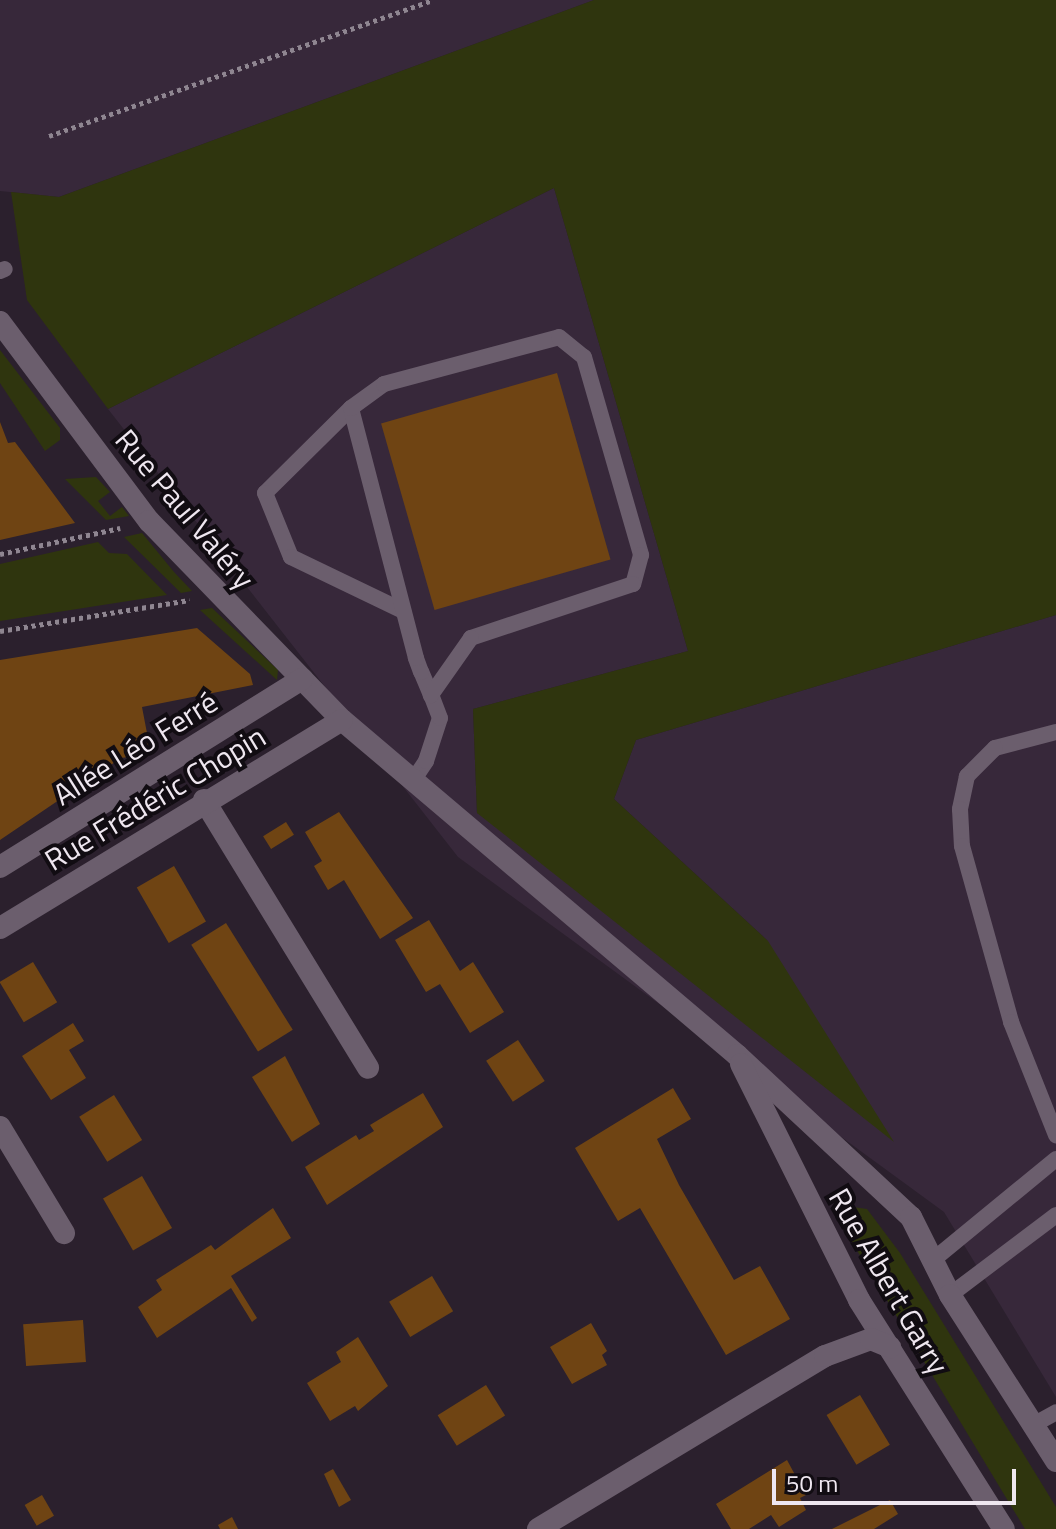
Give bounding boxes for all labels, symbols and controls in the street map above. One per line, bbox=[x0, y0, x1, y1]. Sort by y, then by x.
street label: Rue Paul Valéry bbox=[108, 422, 262, 596]
street label: Allée Léo Ferré bbox=[46, 683, 224, 813]
street label: Rue Frédéric Chopin bbox=[38, 718, 272, 878]
street label: Rue Albert Garry bbox=[821, 1182, 957, 1380]
scale bar bbox=[776, 1453, 1020, 1503]
text: 50 m bbox=[786, 1465, 838, 1501]

